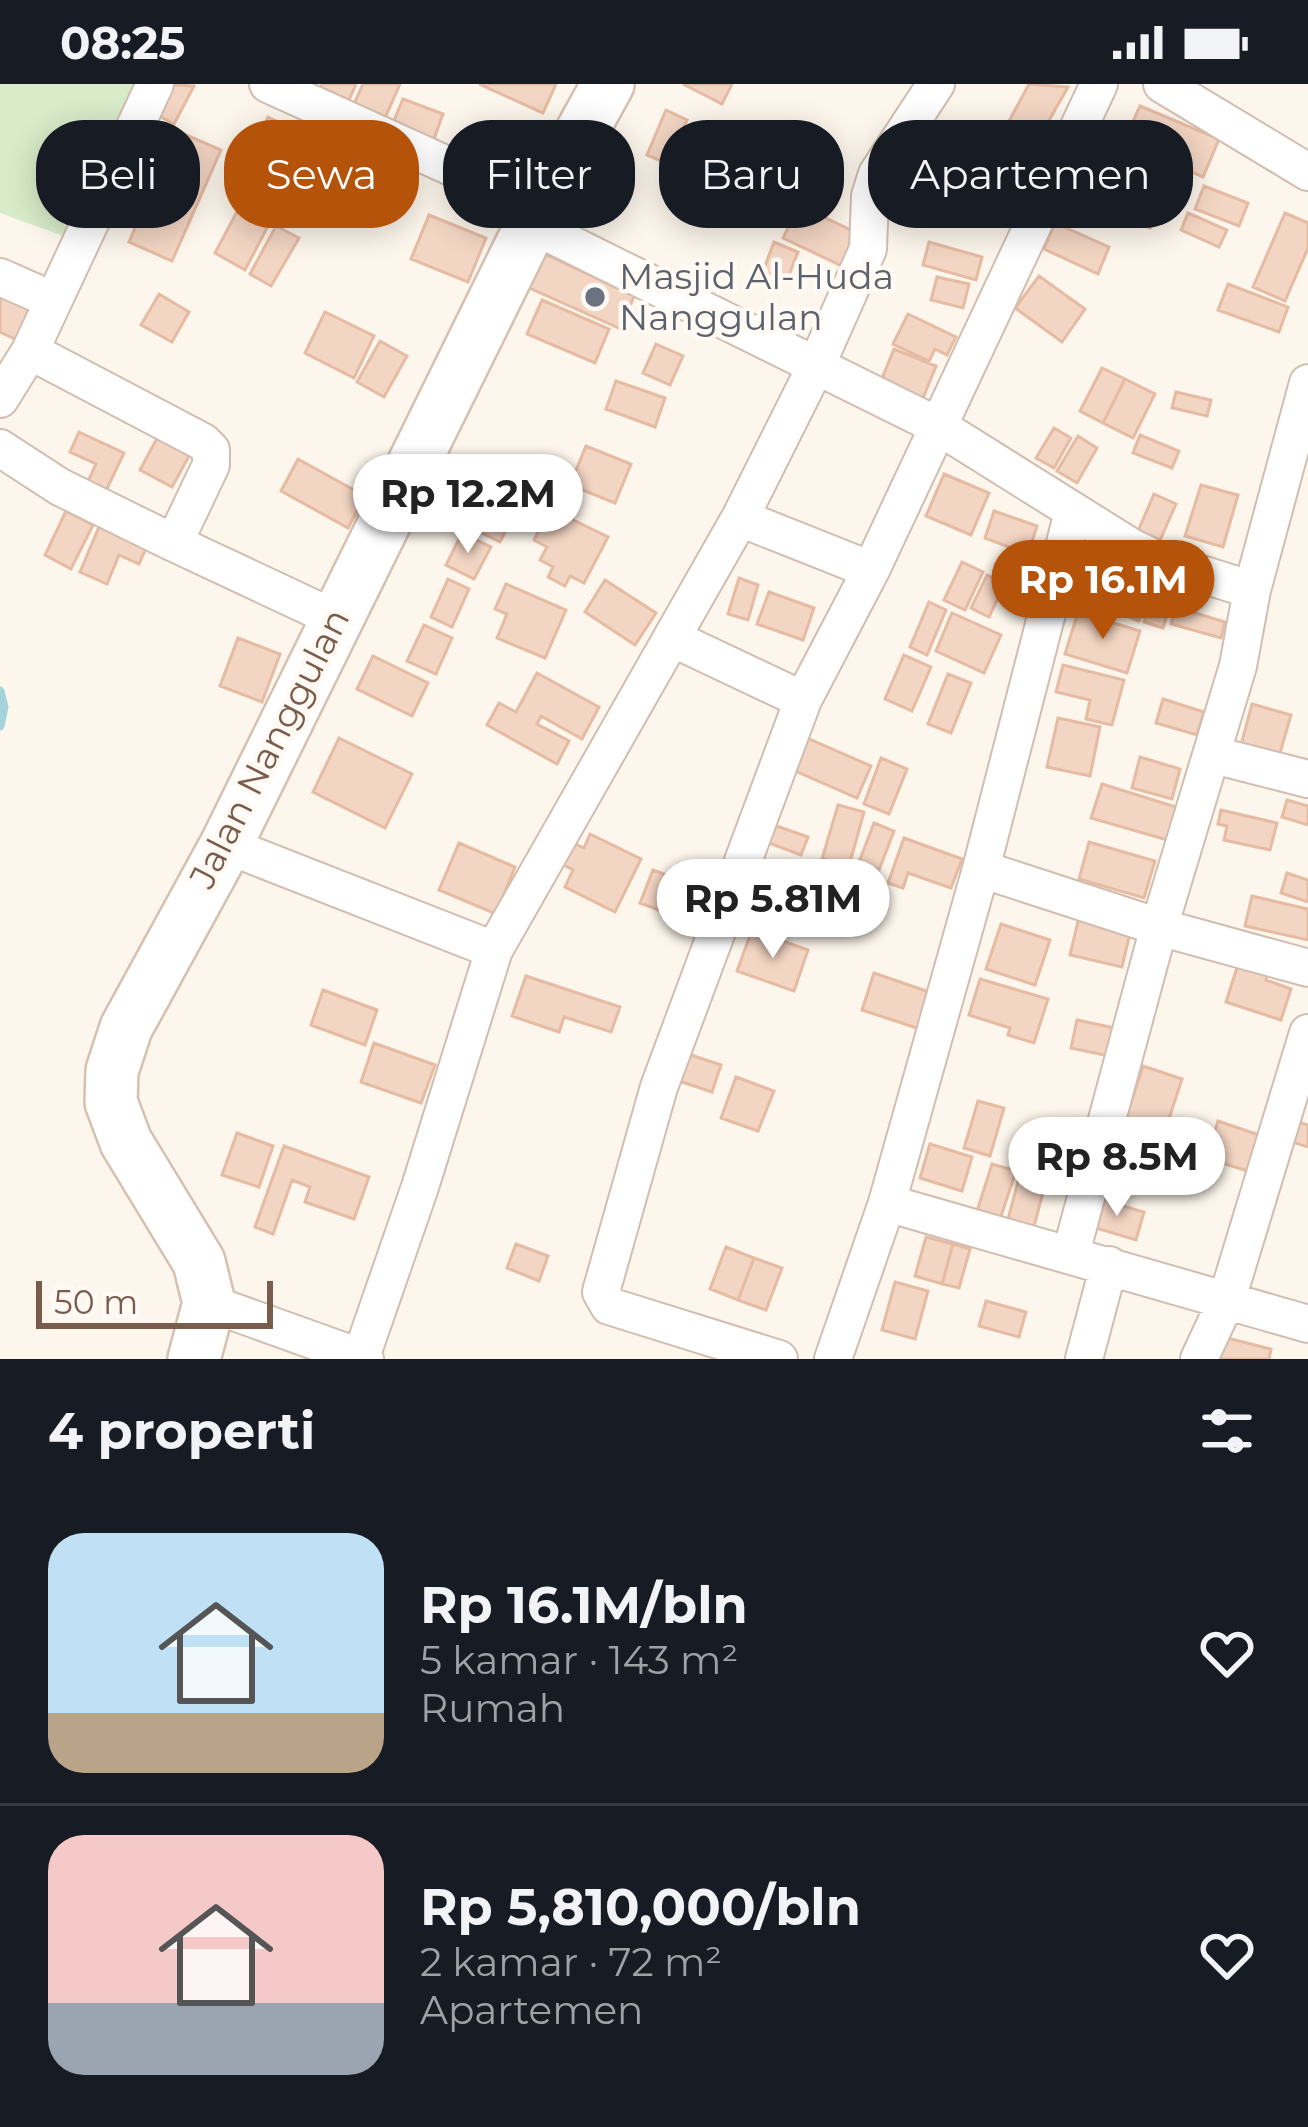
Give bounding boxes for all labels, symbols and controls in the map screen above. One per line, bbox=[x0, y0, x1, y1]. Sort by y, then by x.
text: 08:25 bbox=[60, 15, 185, 70]
chip: Beli bbox=[36, 120, 200, 228]
chip: Sewa bbox=[224, 120, 419, 228]
chip: Filter bbox=[443, 120, 635, 228]
chip: Baru bbox=[659, 120, 844, 228]
chip: Apartemen bbox=[868, 120, 1193, 228]
place label: Masjid Al-Huda Nanggulan bbox=[619, 254, 894, 339]
marker: Masjid Al-Huda Nanggulan bbox=[582, 284, 608, 310]
pin: Rp 12.2M bbox=[344, 454, 592, 556]
text: Rp 12.2M bbox=[380, 469, 556, 517]
pin: Rp 16.1M bbox=[979, 540, 1227, 642]
text: Rp 16.1M bbox=[1018, 555, 1188, 603]
street label: Jalan Nanggulan bbox=[179, 601, 358, 896]
pin: Rp 5.81M bbox=[649, 859, 897, 961]
text: Rp 5.81M bbox=[684, 874, 862, 922]
pin: Rp 8.5M bbox=[1006, 1117, 1228, 1219]
text: Rp 8.5M bbox=[1035, 1132, 1199, 1180]
scale bar bbox=[36, 1275, 273, 1328]
text: 50 m bbox=[54, 1282, 138, 1322]
icon: filters bbox=[1194, 1398, 1260, 1464]
text: 4 properti bbox=[48, 1400, 315, 1462]
text: Rp 16.1M/bln bbox=[420, 1574, 748, 1636]
icon: home bbox=[144, 1581, 288, 1725]
icon: heart bbox=[1194, 1620, 1260, 1686]
text: 5 kamar · 143 m² bbox=[420, 1636, 738, 1684]
text: Rumah bbox=[420, 1684, 565, 1732]
text: Rp 5,810,000/bln bbox=[420, 1876, 861, 1938]
icon: home bbox=[144, 1883, 288, 2027]
icon: heart bbox=[1194, 1922, 1260, 1988]
text: 2 kamar · 72 m² bbox=[420, 1938, 722, 1986]
text: Apartemen bbox=[420, 1986, 643, 2034]

